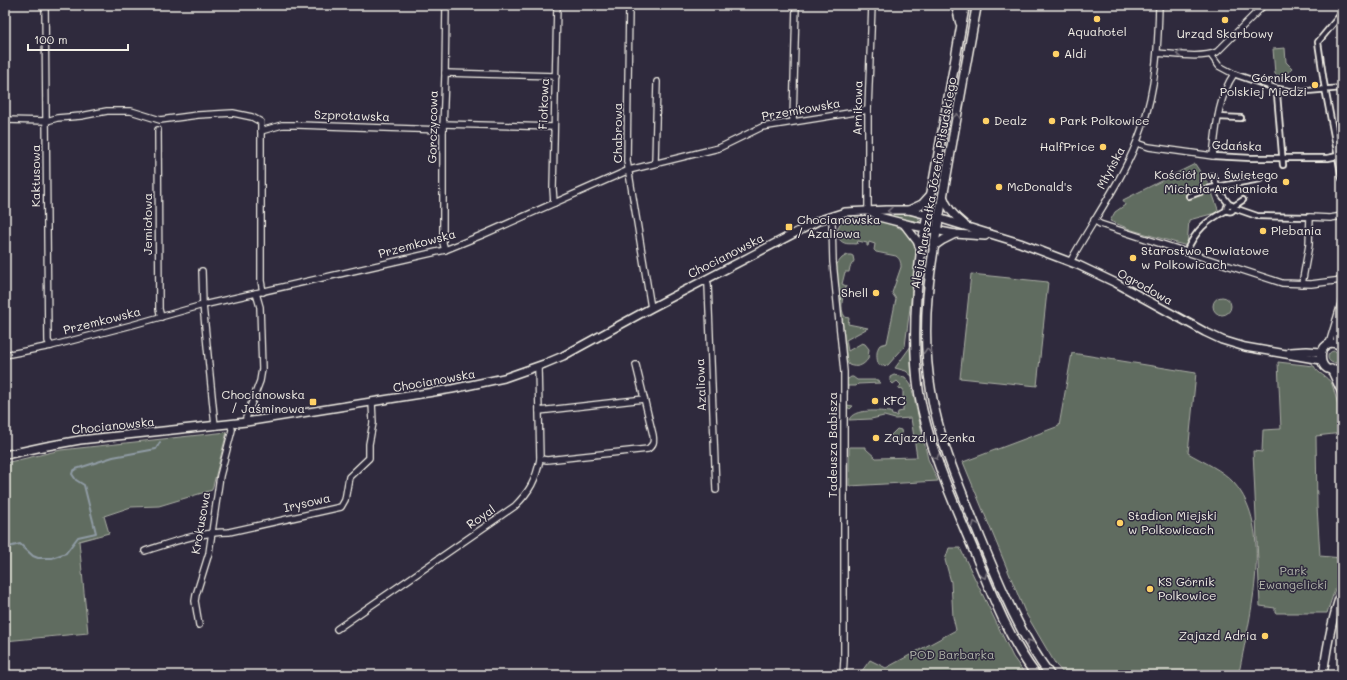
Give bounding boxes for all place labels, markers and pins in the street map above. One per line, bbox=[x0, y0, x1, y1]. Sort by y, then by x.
marker: Aquahotel bbox=[1092, 14, 1102, 24]
marker: Urząd Skarbowy bbox=[1220, 15, 1230, 25]
place label: Aquahotel bbox=[1067, 23, 1127, 39]
place label: Urząd Skarbowy bbox=[1177, 25, 1273, 41]
place label: Aldi bbox=[1064, 45, 1087, 61]
marker: Aldi bbox=[1051, 49, 1061, 59]
place label: Górnikom Polskiej Miedzi bbox=[1220, 69, 1307, 99]
marker: Górnikom Polskiej Miedzi bbox=[1310, 80, 1320, 90]
place label: Dealz bbox=[994, 112, 1027, 128]
place label: Park Polkowice bbox=[1060, 112, 1149, 128]
marker: Dealz bbox=[981, 116, 991, 126]
marker: Park Polkowice bbox=[1047, 116, 1057, 126]
place label: HalfPrice bbox=[1040, 138, 1095, 154]
marker: HalfPrice bbox=[1098, 142, 1108, 152]
place label: Kościół pw. Świętego Michała Archanioła bbox=[1154, 166, 1278, 196]
marker: Kościół pw. Świętego Michała Archanioła bbox=[1281, 177, 1291, 187]
place label: McDonald's bbox=[1007, 178, 1072, 194]
marker: McDonald's bbox=[994, 182, 1004, 192]
place label: Chocianowska / Azaliowa bbox=[797, 211, 880, 241]
marker: Chocianowska / Azaliowa bbox=[784, 222, 794, 232]
place label: Plebania bbox=[1271, 222, 1322, 238]
marker: Plebania bbox=[1258, 226, 1268, 236]
place label: Starostwo Powiatowe w Polkowicach bbox=[1141, 242, 1269, 272]
marker: Starostwo Powiatowe w Polkowicach bbox=[1128, 253, 1138, 263]
place label: Shell bbox=[841, 284, 868, 300]
marker: Shell bbox=[871, 288, 881, 298]
place label: Chocianowska / Jaśminowa bbox=[222, 386, 305, 416]
place label: KFC bbox=[883, 392, 906, 408]
marker: KFC bbox=[870, 396, 880, 406]
marker: Chocianowska / Jaśminowa bbox=[308, 397, 318, 407]
place label: Zajazd u Zenka bbox=[884, 429, 976, 445]
marker: Zajazd u Zenka bbox=[871, 433, 881, 443]
place label: Stadion Miejski w Polkowicach bbox=[1128, 507, 1217, 537]
marker: Stadion Miejski w Polkowicach bbox=[1115, 518, 1125, 528]
place label: KS Górnik Polkowice bbox=[1158, 573, 1216, 603]
marker: KS Górnik Polkowice bbox=[1145, 584, 1155, 594]
place label: Zajazd Adria bbox=[1179, 627, 1257, 643]
marker: Zajazd Adria bbox=[1260, 631, 1270, 641]

